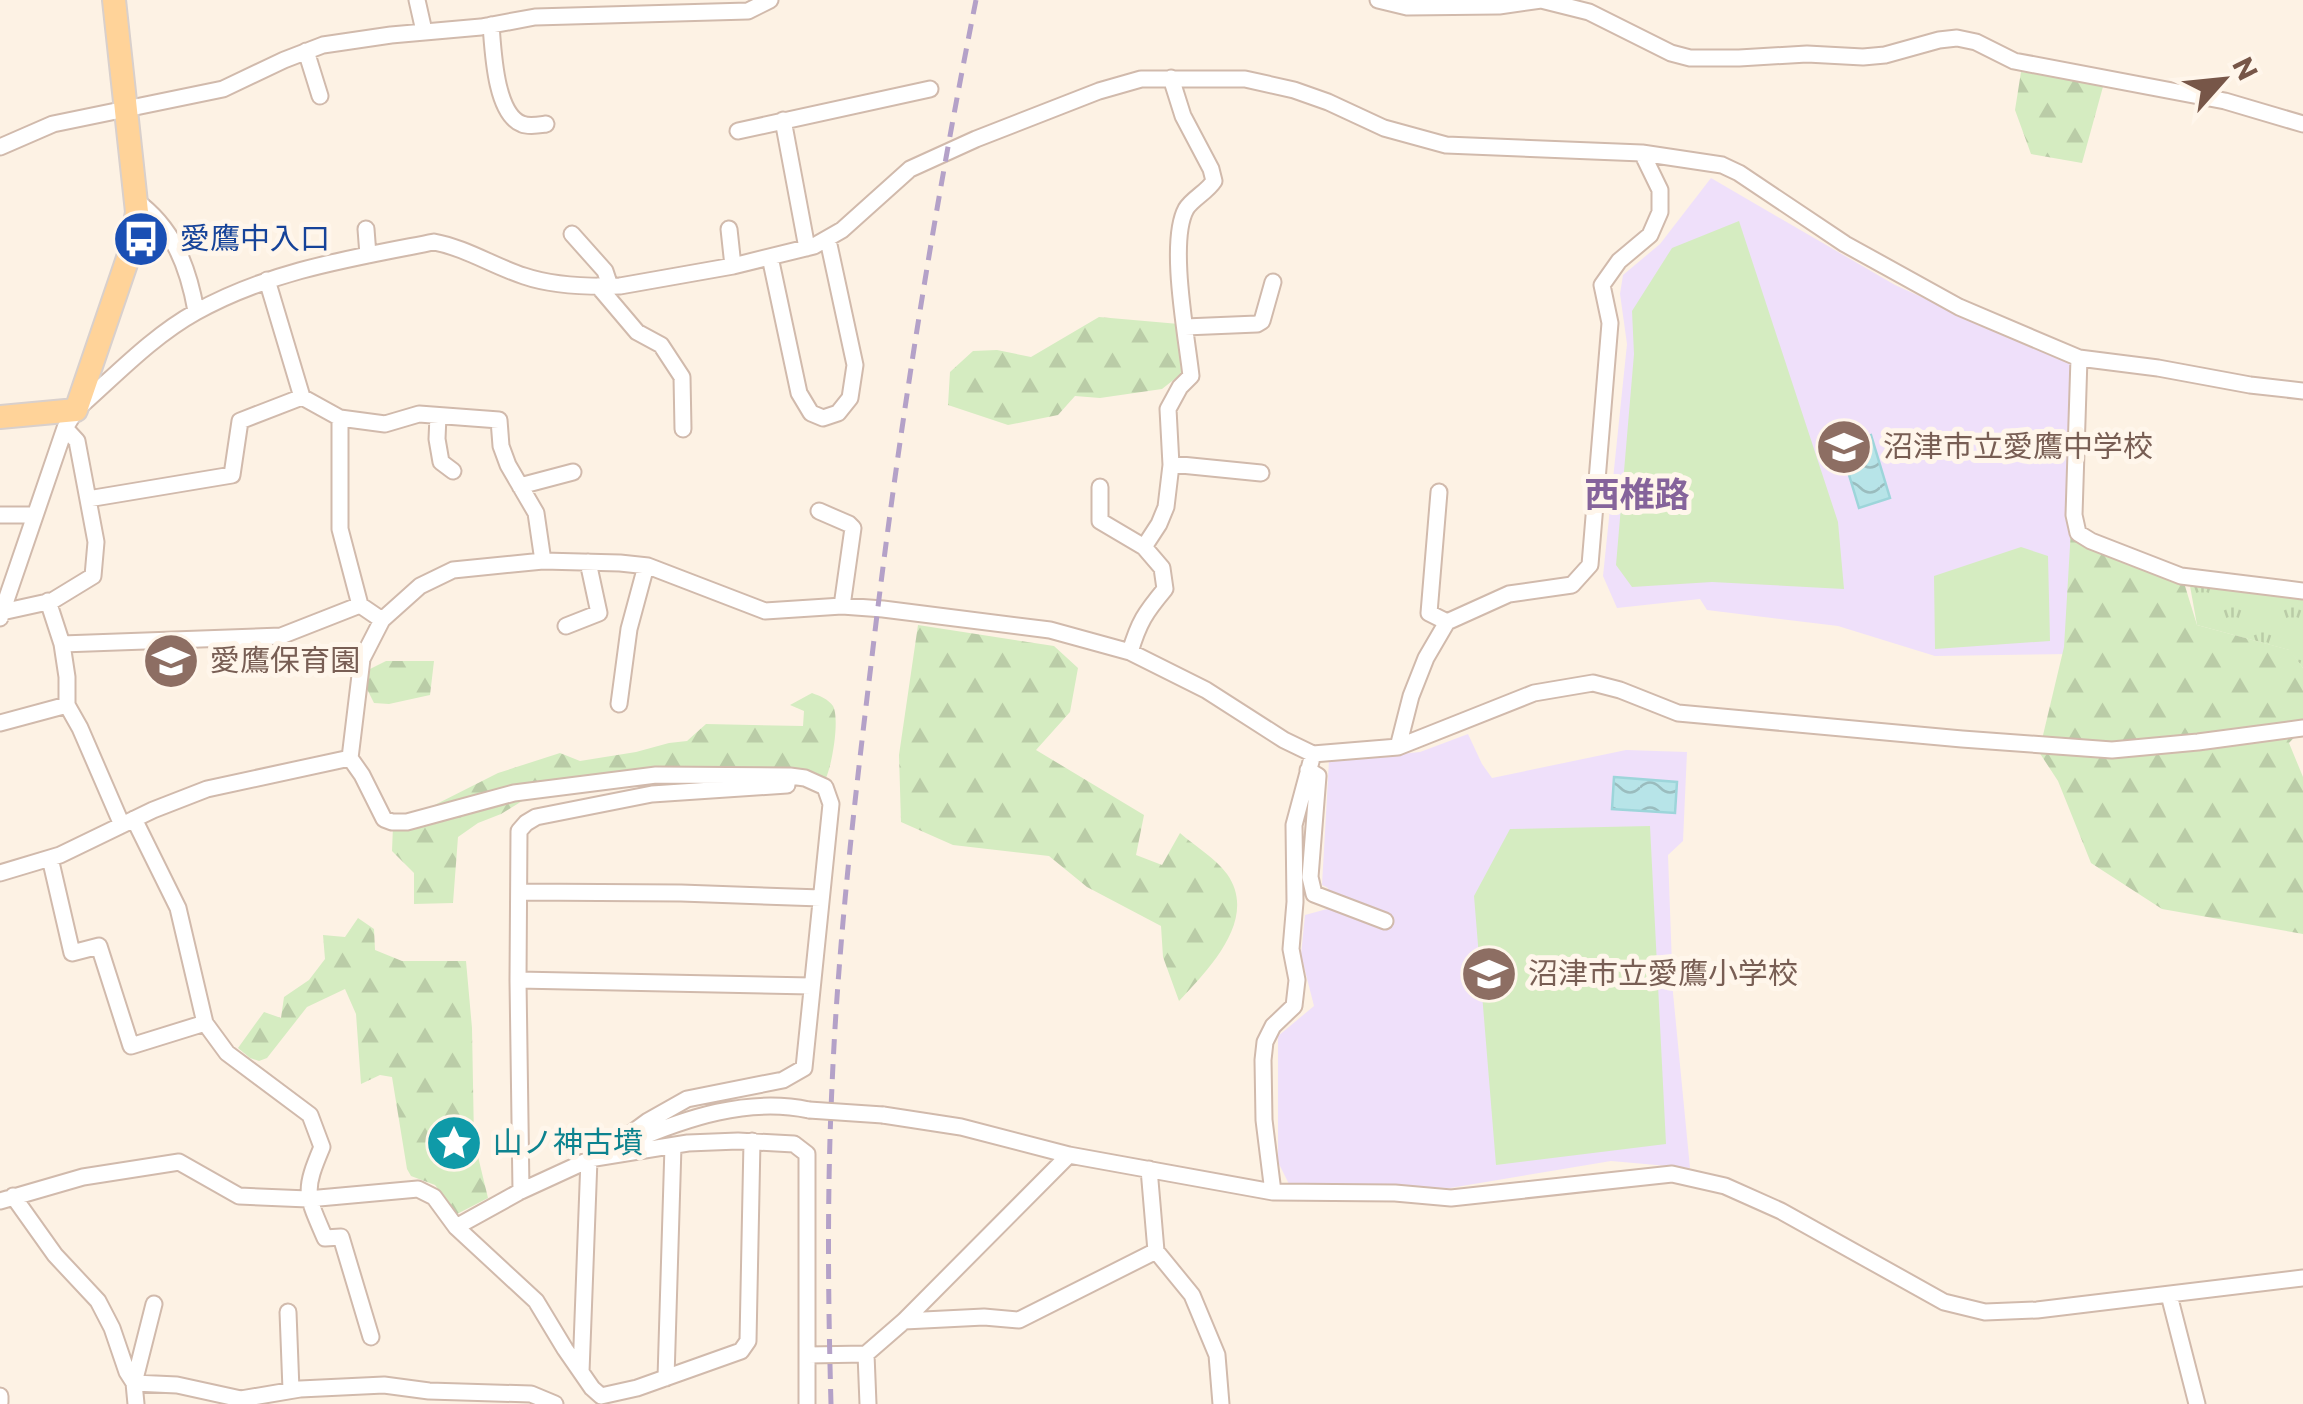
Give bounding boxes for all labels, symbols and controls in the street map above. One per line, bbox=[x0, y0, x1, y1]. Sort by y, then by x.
north arrow bbox=[2173, 30, 2273, 130]
text: N bbox=[2226, 51, 2266, 85]
bus stop icon: 愛鷹中入口 bbox=[111, 209, 171, 269]
place label: 愛鷹中入口 bbox=[180, 218, 330, 255]
school or university icon: 沼津市立愛鷹中学校 bbox=[1814, 417, 1874, 477]
place label: 沼津市立愛鷹中学校 bbox=[1883, 426, 2153, 463]
district label: 西椎路 bbox=[1584, 471, 1690, 514]
school or university icon: 愛鷹保育園 bbox=[141, 631, 201, 691]
place label: 愛鷹保育園 bbox=[210, 640, 360, 677]
school or university icon: 沼津市立愛鷹小学校 bbox=[1459, 944, 1519, 1004]
place label: 沼津市立愛鷹小学校 bbox=[1528, 953, 1798, 990]
place icon: 山ノ神古墳 bbox=[424, 1113, 484, 1173]
place label: 山ノ神古墳 bbox=[493, 1122, 643, 1159]

